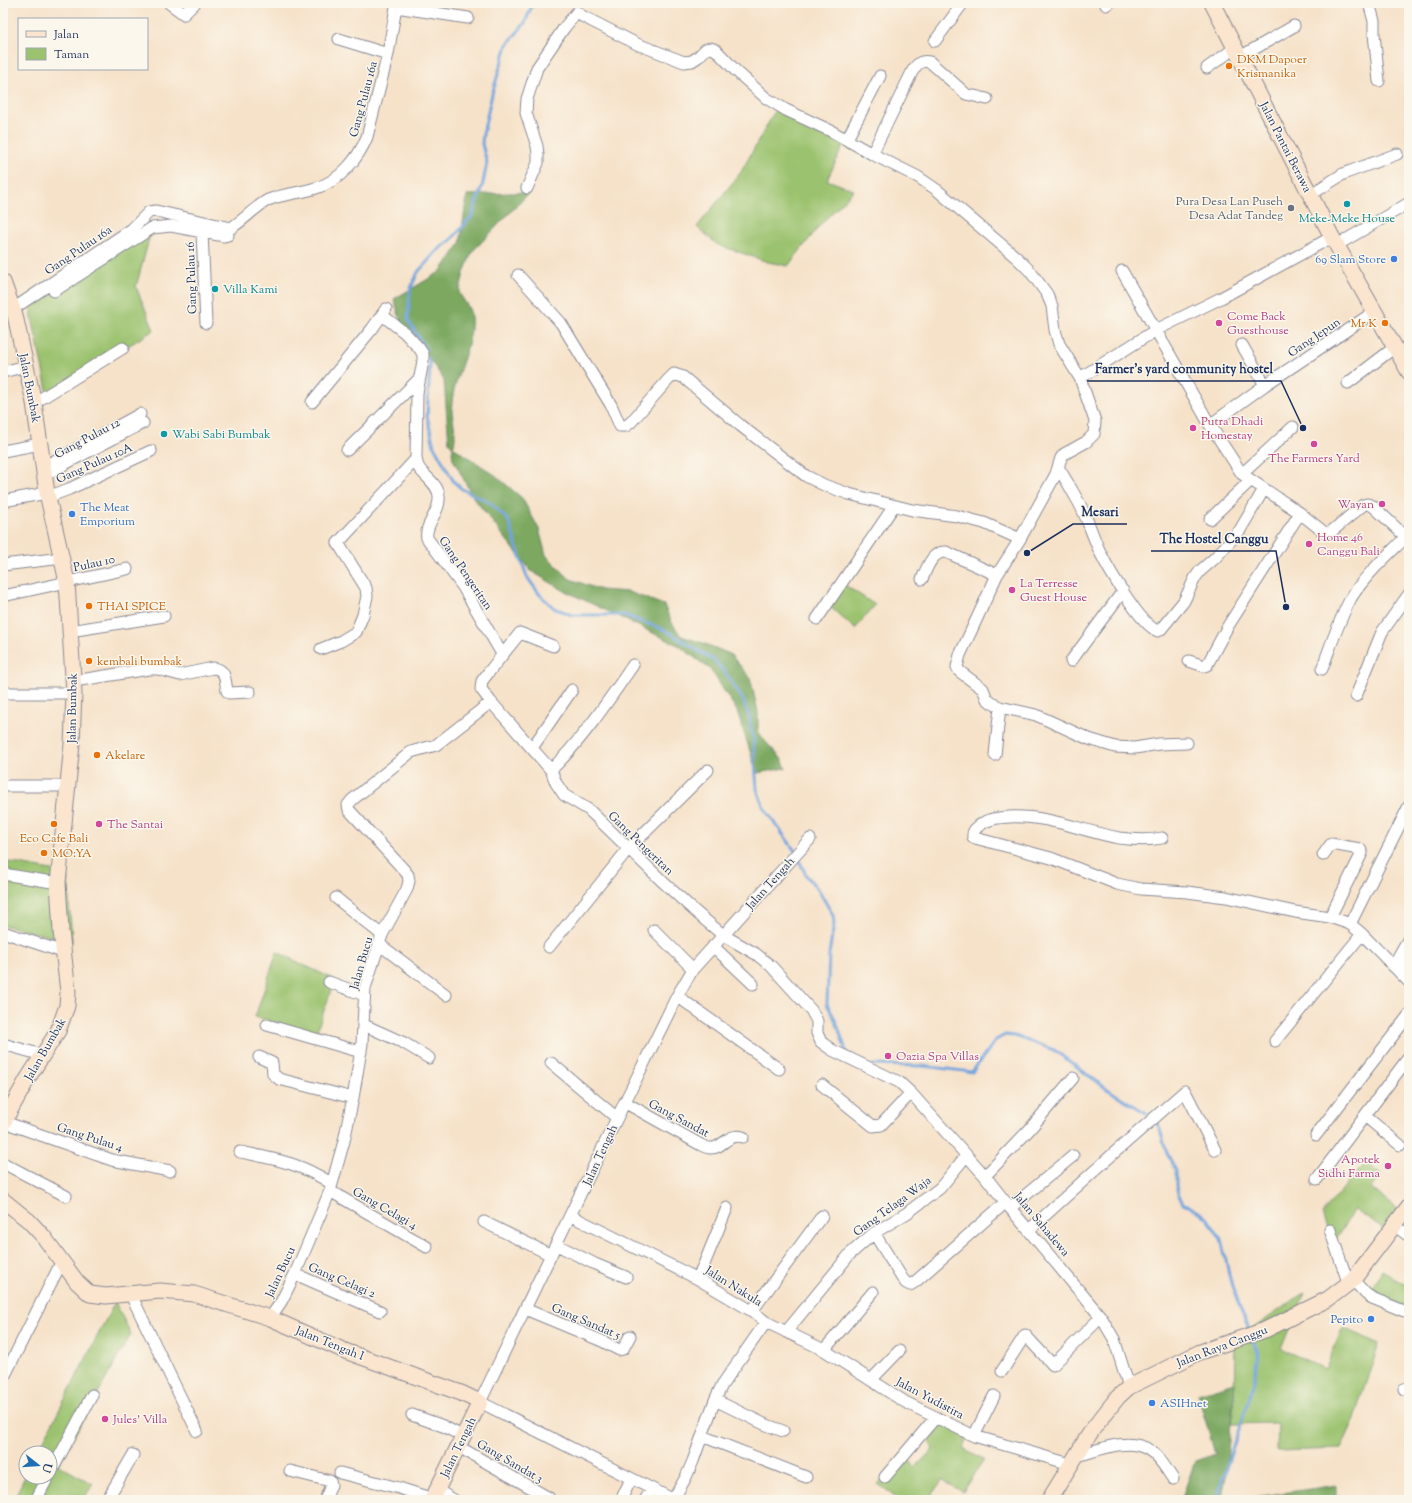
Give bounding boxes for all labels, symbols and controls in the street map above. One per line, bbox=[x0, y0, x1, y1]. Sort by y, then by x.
legend bbox=[18, 18, 148, 70]
text: Jalan bbox=[53, 26, 79, 44]
text: Taman bbox=[54, 46, 89, 64]
place label: DKM Dapoer Krismanika bbox=[1237, 51, 1308, 83]
street label: Gang Pulau 16a bbox=[345, 59, 383, 139]
marker: DKM Dapoer Krismanika bbox=[1224, 61, 1234, 71]
street label: Jalan Pantai Berawa bbox=[1254, 98, 1316, 196]
place label: Pura Desa Lan Puseh Desa Adat Tandeg bbox=[1176, 193, 1283, 225]
marker: Meke-Meke House bbox=[1342, 199, 1352, 209]
marker: Pura Desa Lan Puseh Desa Adat Tandeg bbox=[1286, 203, 1296, 213]
place label: Meke-Meke House bbox=[1299, 210, 1396, 228]
street label: Gang Pulau 16a bbox=[41, 221, 116, 280]
street label: Gang Pulau 16 bbox=[182, 241, 202, 314]
place label: 69 Slam Store bbox=[1315, 251, 1386, 269]
marker: 69 Slam Store bbox=[1389, 254, 1399, 264]
place label: Villa Kami bbox=[223, 281, 278, 299]
marker: Villa Kami bbox=[210, 284, 220, 294]
place label: Come Back Guesthouse bbox=[1227, 308, 1289, 340]
street label: Gang Jepun bbox=[1285, 313, 1345, 362]
place label: Mr K bbox=[1350, 315, 1377, 333]
marker: Come Back Guesthouse bbox=[1214, 318, 1224, 328]
marker: Mr K bbox=[1380, 318, 1390, 328]
street label: Jalan Bumbak bbox=[13, 351, 45, 425]
callout: Farmer's yard community hostel bbox=[1087, 356, 1281, 381]
text: Farmer's yard community hostel bbox=[1095, 361, 1273, 379]
place label: Putra Dhadi Homestay bbox=[1201, 413, 1264, 445]
street label: Gang Pulau 12 bbox=[51, 414, 124, 464]
marker: Putra Dhadi Homestay bbox=[1188, 423, 1198, 433]
place label: Wabi Sabi Bumbak bbox=[172, 426, 271, 444]
marker: Wabi Sabi Bumbak bbox=[159, 429, 169, 439]
street label: Gang Pulau 10A bbox=[53, 439, 136, 489]
marker: The Farmers Yard bbox=[1309, 439, 1319, 449]
place label: The Farmers Yard bbox=[1268, 450, 1360, 468]
place label: Wayan bbox=[1337, 496, 1374, 514]
place label: The Meat Emporium bbox=[80, 499, 135, 531]
callout: Mesari bbox=[1073, 499, 1127, 524]
marker: Wayan bbox=[1377, 499, 1387, 509]
text: Mesari bbox=[1081, 504, 1119, 522]
marker: The Meat Emporium bbox=[67, 509, 77, 519]
callout: The Hostel Canggu bbox=[1151, 526, 1276, 551]
place label: Home 46 Canggu Bali bbox=[1317, 529, 1381, 561]
text: The Hostel Canggu bbox=[1160, 531, 1269, 549]
street label: Gang Pengeritan bbox=[434, 533, 497, 614]
marker: Home 46 Canggu Bali bbox=[1304, 539, 1314, 549]
street label: Pulau 10 bbox=[72, 551, 117, 577]
place label: La Terresse Guest House bbox=[1020, 575, 1087, 607]
marker: La Terresse Guest House bbox=[1007, 585, 1017, 595]
place label: THAI SPICE bbox=[97, 598, 167, 616]
marker: THAI SPICE bbox=[84, 601, 94, 611]
place label: kembali bumbak bbox=[97, 653, 182, 671]
marker: kembali bumbak bbox=[84, 656, 94, 666]
street label: Jalan Bumbak bbox=[63, 672, 83, 744]
place label: Akelare bbox=[105, 747, 146, 765]
marker: Akelare bbox=[92, 750, 102, 760]
street label: Gang Pengeritan bbox=[603, 808, 677, 880]
place label: The Santai bbox=[107, 816, 164, 834]
marker: Eco Cafe Bali bbox=[49, 819, 59, 829]
marker: The Santai bbox=[94, 819, 104, 829]
place label: Eco Cafe Bali bbox=[20, 830, 89, 848]
place label: MO:YA bbox=[52, 845, 92, 863]
marker: MO:YA bbox=[39, 848, 49, 858]
street label: Jalan Tengah bbox=[741, 853, 799, 915]
street label: Jalan Bucu bbox=[346, 935, 378, 993]
street label: Jalan Bumbak bbox=[20, 1014, 72, 1085]
place label: Oazia Spa Villas bbox=[896, 1048, 979, 1066]
marker: Oazia Spa Villas bbox=[883, 1051, 893, 1061]
street label: Gang Sandat bbox=[645, 1095, 712, 1142]
street label: Gang Pulau 4 bbox=[54, 1119, 125, 1157]
street label: Jalan Tengah bbox=[578, 1122, 623, 1190]
place label: Apotek Sidhi Farma bbox=[1318, 1151, 1380, 1183]
marker: Apotek Sidhi Farma bbox=[1383, 1161, 1393, 1171]
street label: Gang Telaga Waja bbox=[850, 1172, 936, 1241]
street label: Gang Celagi 4 bbox=[349, 1183, 420, 1235]
street label: Jalan Sahadewa bbox=[1008, 1188, 1074, 1261]
street label: Jalan Bucu bbox=[261, 1244, 301, 1302]
street label: Gang Celagi 2 bbox=[305, 1259, 379, 1303]
street label: Jalan Nakula bbox=[700, 1262, 766, 1312]
street label: Gang Sandat 5 bbox=[548, 1299, 623, 1345]
place label: Pepito bbox=[1331, 1311, 1363, 1329]
marker: Pepito bbox=[1366, 1314, 1376, 1324]
street label: Jalan Raya Canggu bbox=[1173, 1321, 1271, 1373]
street label: Jalan Tengah I bbox=[292, 1322, 367, 1366]
street label: Jalan Yudistira bbox=[891, 1373, 967, 1425]
place label: ASIHnet bbox=[1160, 1395, 1207, 1413]
marker: ASIHnet bbox=[1147, 1398, 1157, 1408]
place label: Jules' Villa bbox=[112, 1411, 168, 1429]
marker: Jules' Villa bbox=[100, 1414, 110, 1424]
street label: Jalan Tengah bbox=[436, 1414, 481, 1482]
street label: Gang Sandat 3 bbox=[473, 1436, 546, 1488]
north arrow bbox=[18, 1445, 58, 1485]
text: U bbox=[38, 1460, 56, 1474]

